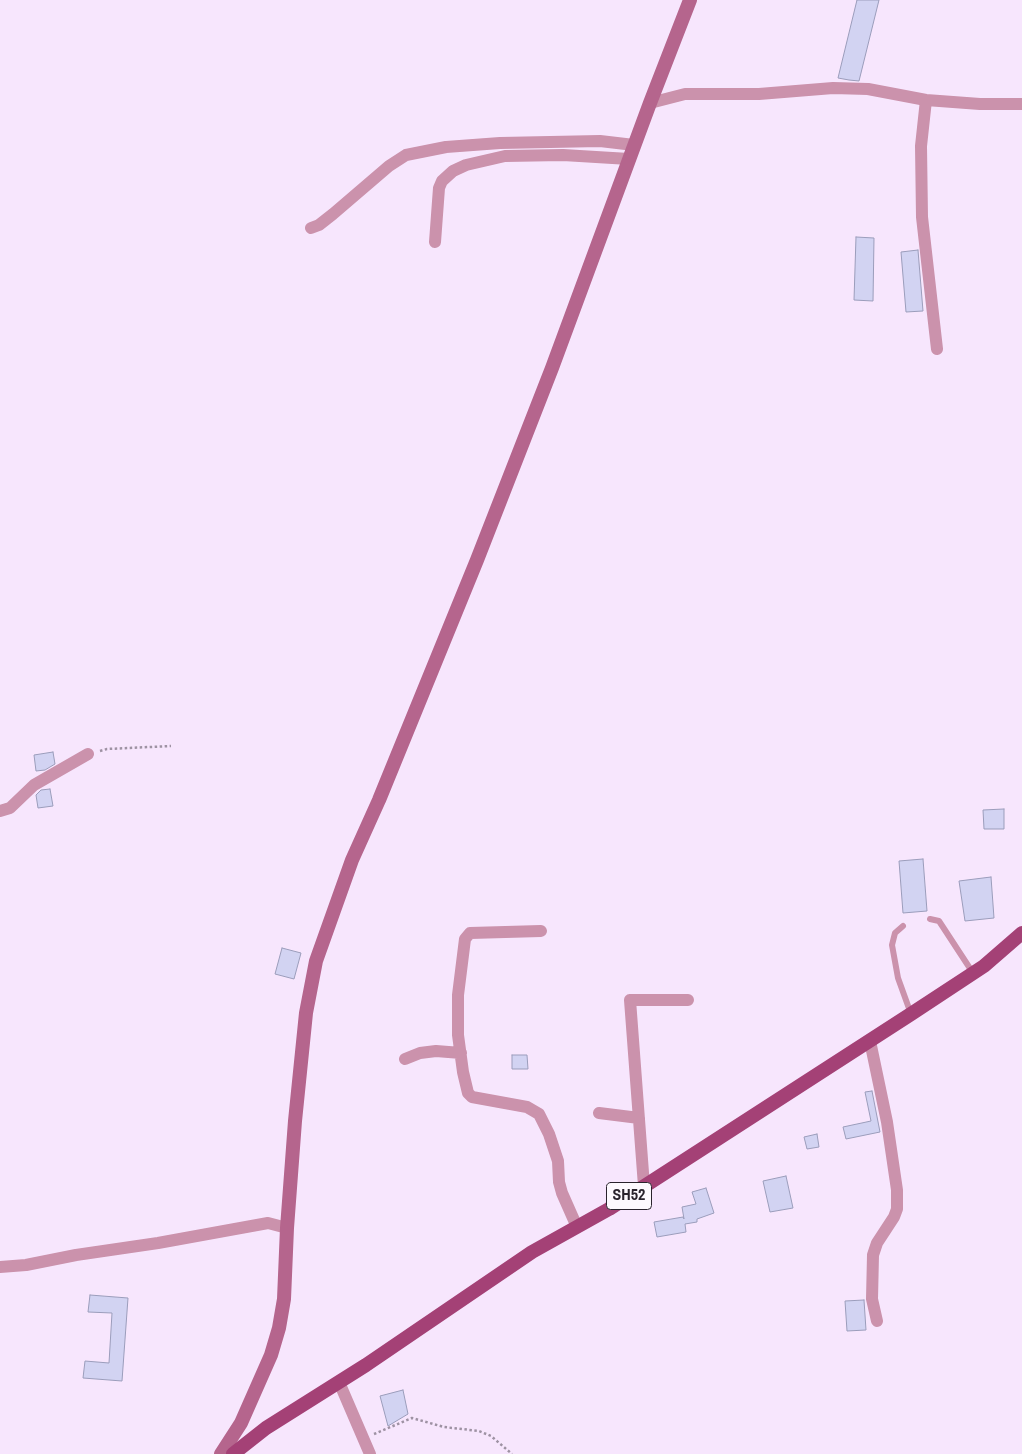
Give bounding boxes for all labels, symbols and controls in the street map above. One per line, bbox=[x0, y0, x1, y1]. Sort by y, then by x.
road number: SH52 bbox=[606, 1182, 652, 1210]

